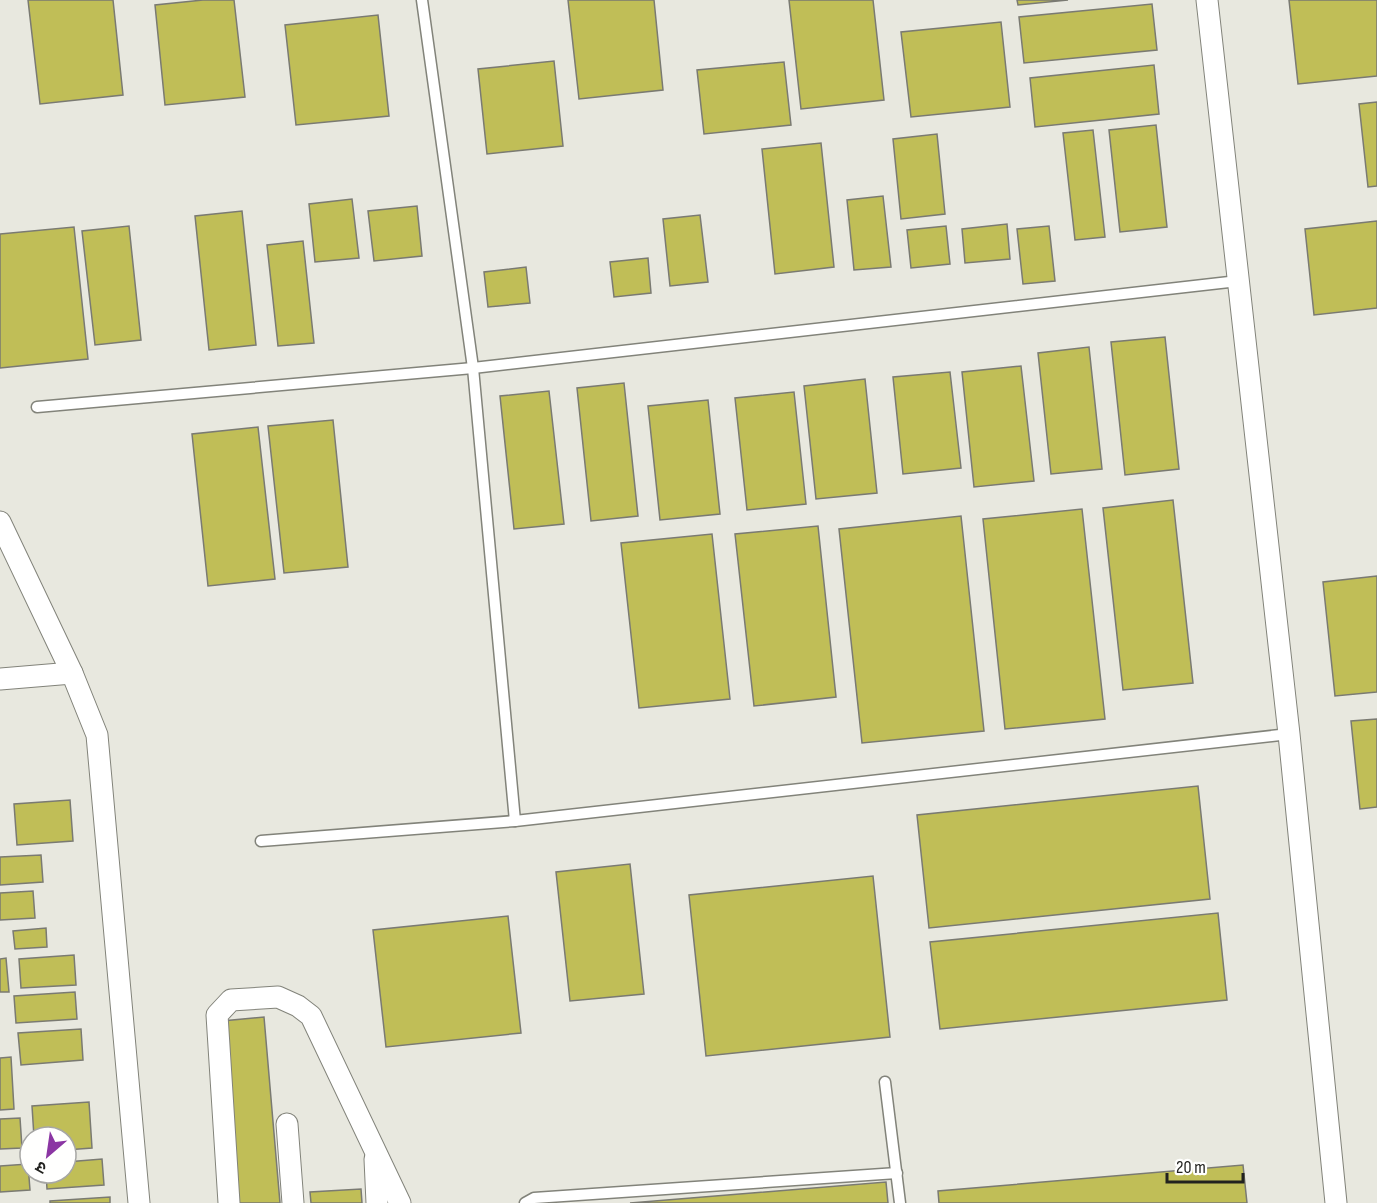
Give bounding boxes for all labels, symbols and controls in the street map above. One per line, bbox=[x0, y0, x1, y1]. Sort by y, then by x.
north arrow bbox=[18, 1125, 78, 1185]
scale bar bbox=[1167, 1146, 1244, 1184]
text: उ bbox=[32, 1156, 50, 1177]
text: 20 m bbox=[1176, 1157, 1206, 1178]

